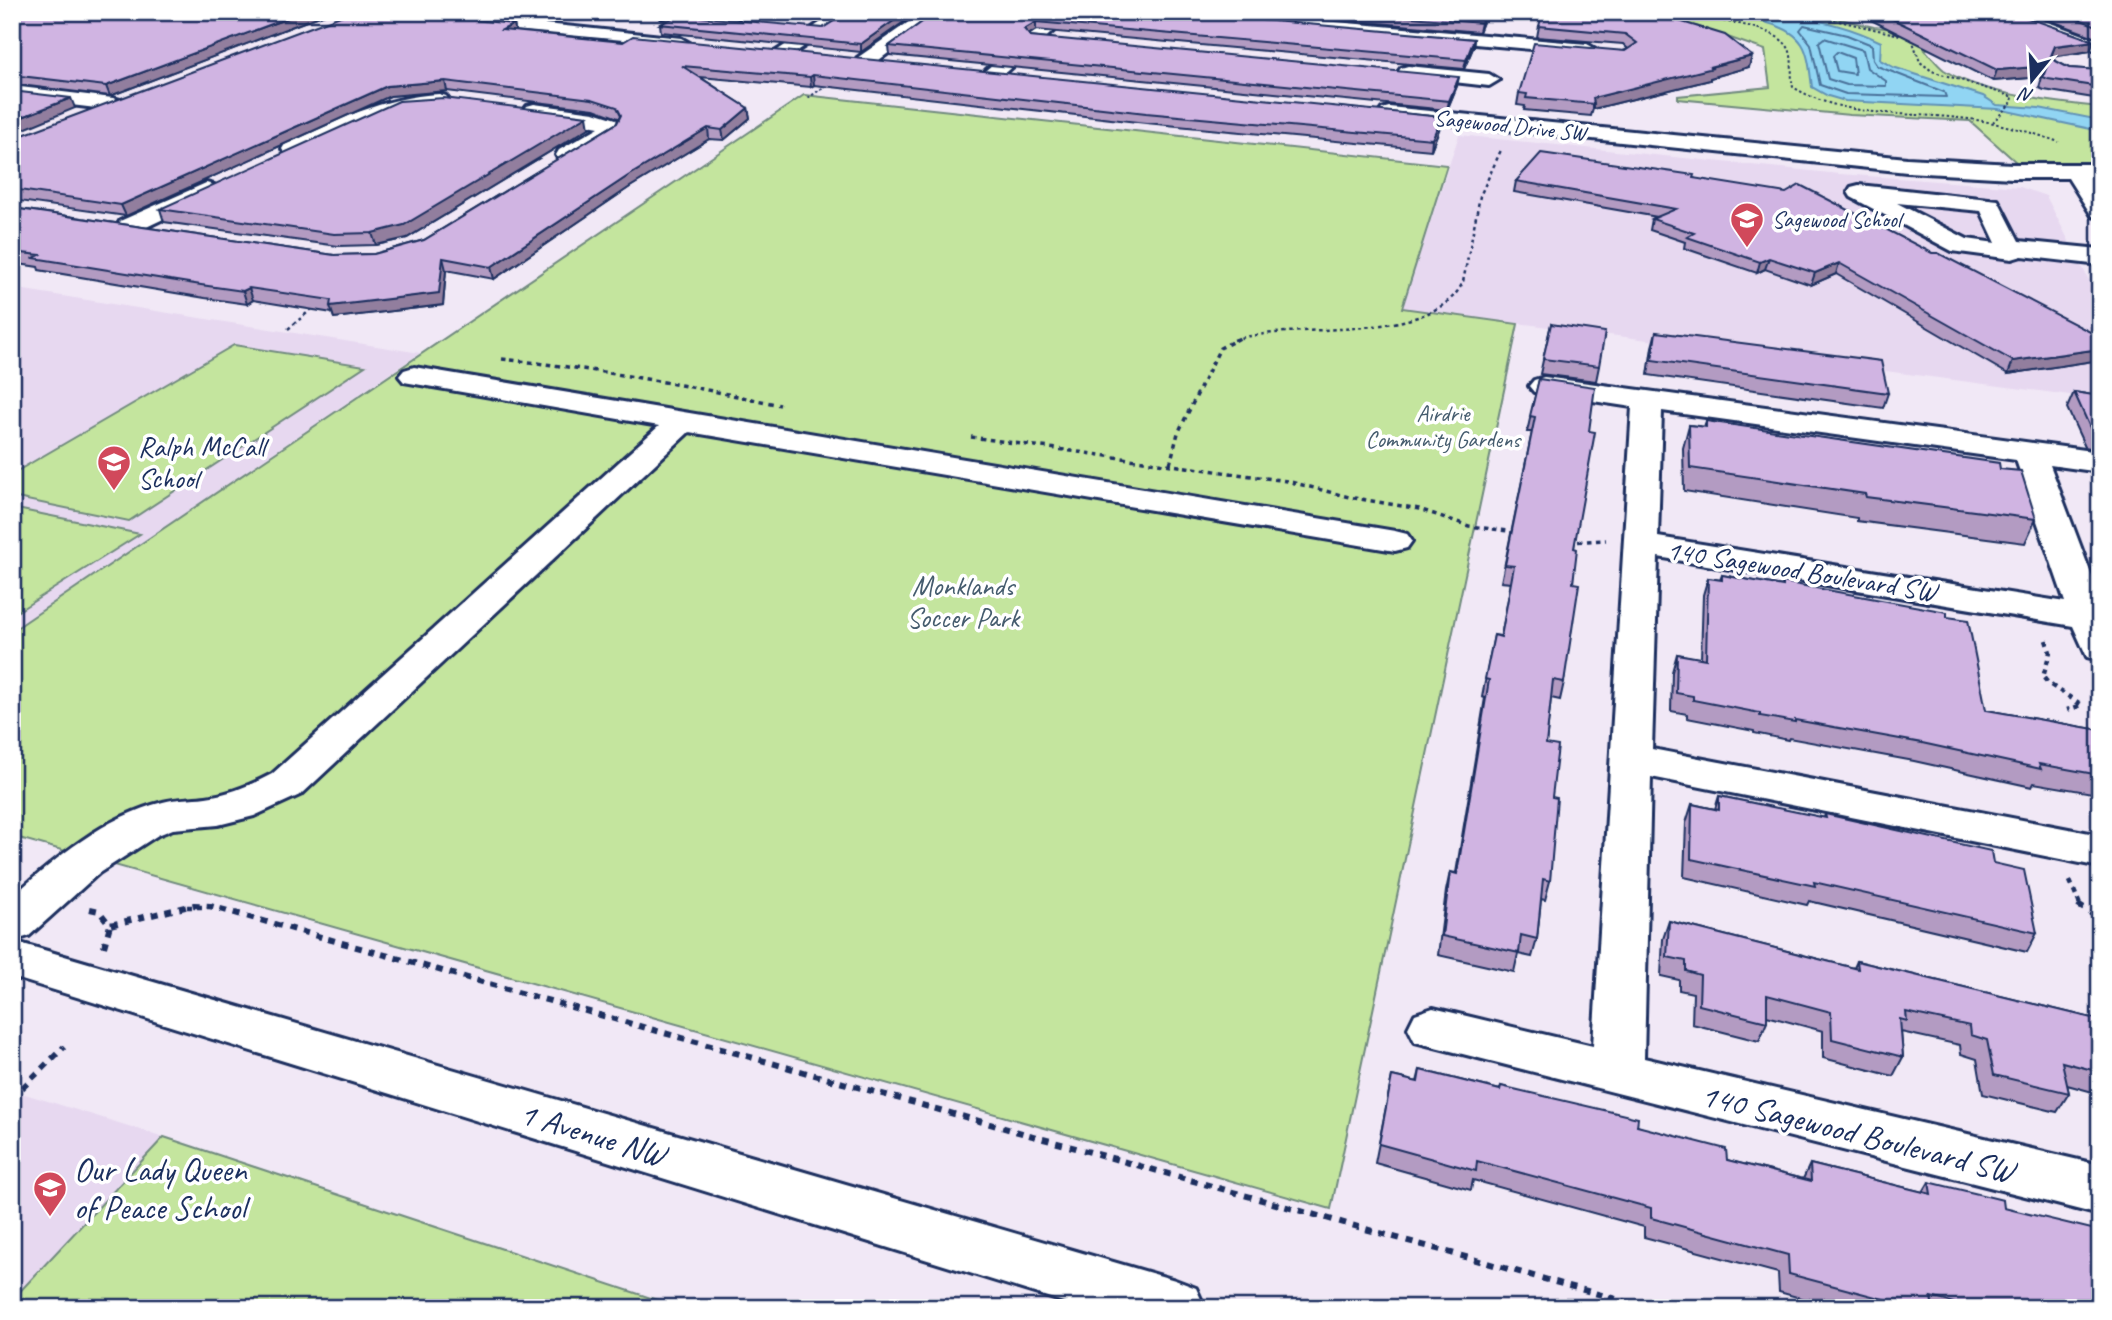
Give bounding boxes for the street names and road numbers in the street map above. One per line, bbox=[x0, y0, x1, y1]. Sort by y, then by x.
street label: Sagewood Drive SW bbox=[1433, 103, 1590, 148]
street label: 140 Sagewood Boulevard SW bbox=[1665, 532, 1942, 610]
street label: 140 Sagewood Boulevard SW bbox=[1697, 1074, 2022, 1193]
street label: 1 Avenue NW bbox=[515, 1092, 674, 1177]

